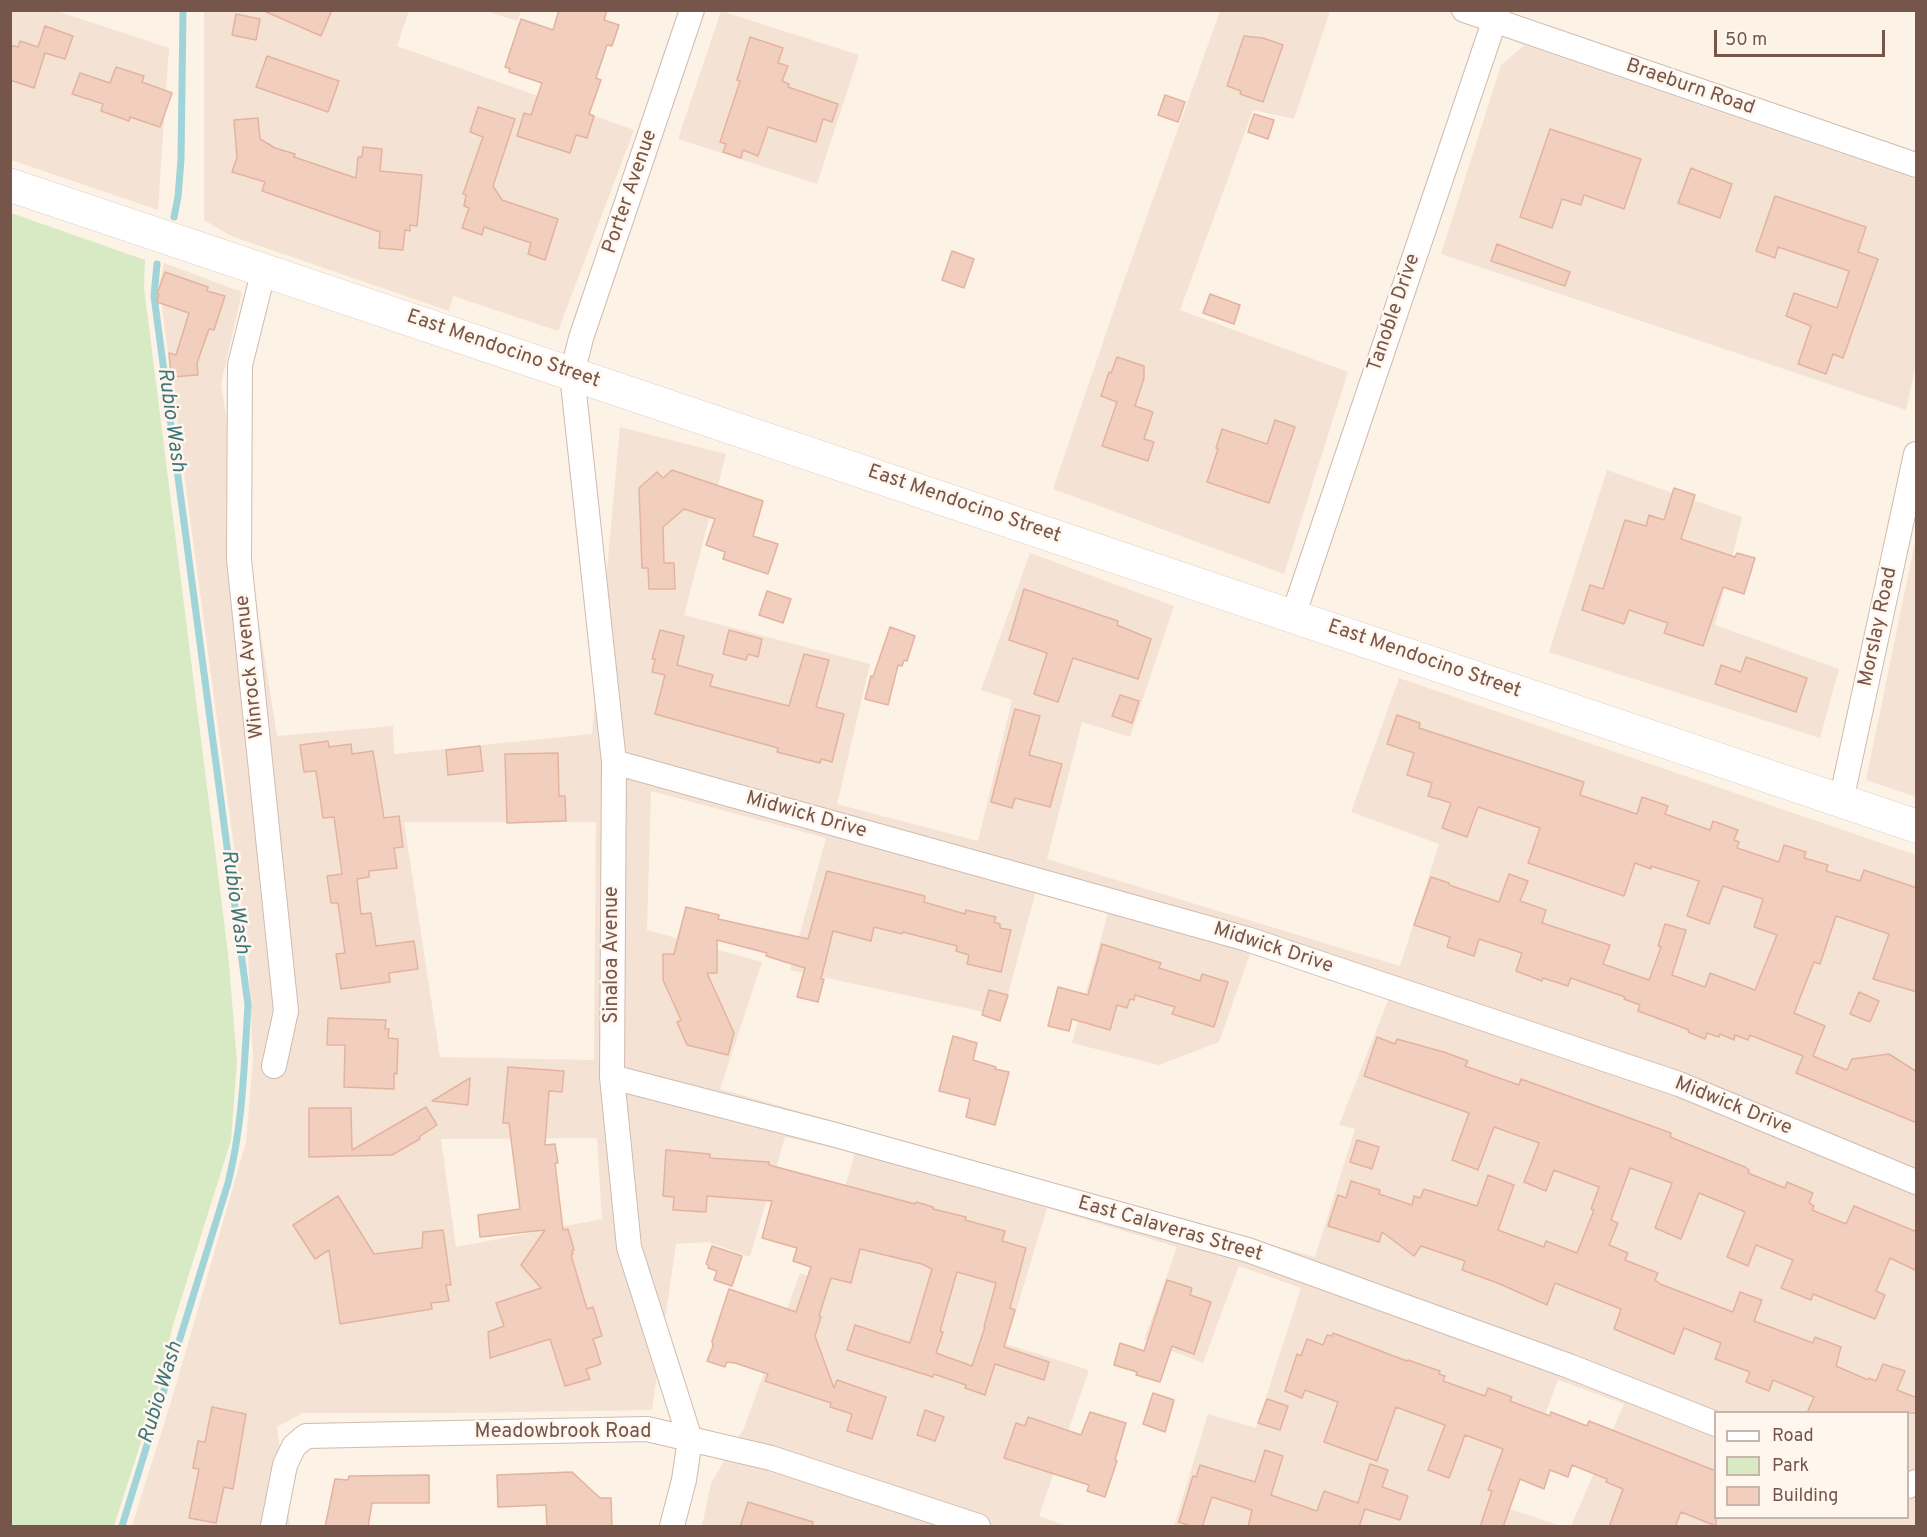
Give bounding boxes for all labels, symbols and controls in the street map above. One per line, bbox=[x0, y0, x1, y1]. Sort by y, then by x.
scale bar bbox=[1717, 18, 1888, 56]
text: 50 m bbox=[1725, 29, 1767, 52]
street label: Braeburn Road bbox=[1622, 55, 1758, 121]
street label: Porter Avenue bbox=[599, 127, 663, 257]
street label: Tanoble Drive bbox=[1364, 251, 1426, 375]
street label: East Mendocino Street bbox=[403, 306, 603, 394]
water label: Rubio Wash bbox=[150, 366, 190, 474]
street label: East Mendocino Street bbox=[864, 461, 1064, 549]
street label: Morslay Road bbox=[1855, 565, 1903, 689]
street label: Winrock Avenue bbox=[232, 594, 270, 740]
street label: East Mendocino Street bbox=[1324, 616, 1524, 704]
street label: Midwick Drive bbox=[743, 787, 869, 845]
water label: Rubio Wash bbox=[214, 848, 254, 956]
street label: Sinaloa Avenue bbox=[601, 886, 625, 1024]
street label: Midwick Drive bbox=[1210, 918, 1336, 980]
street label: Midwick Drive bbox=[1671, 1073, 1795, 1141]
street label: East Calaveras Street bbox=[1075, 1192, 1265, 1268]
water label: Rubio Wash bbox=[135, 1339, 189, 1447]
legend bbox=[1714, 1411, 1909, 1519]
street label: Meadowbrook Road bbox=[475, 1421, 651, 1445]
text: Road bbox=[1772, 1425, 1814, 1448]
text: Park bbox=[1772, 1455, 1809, 1478]
text: Building bbox=[1772, 1485, 1838, 1508]

